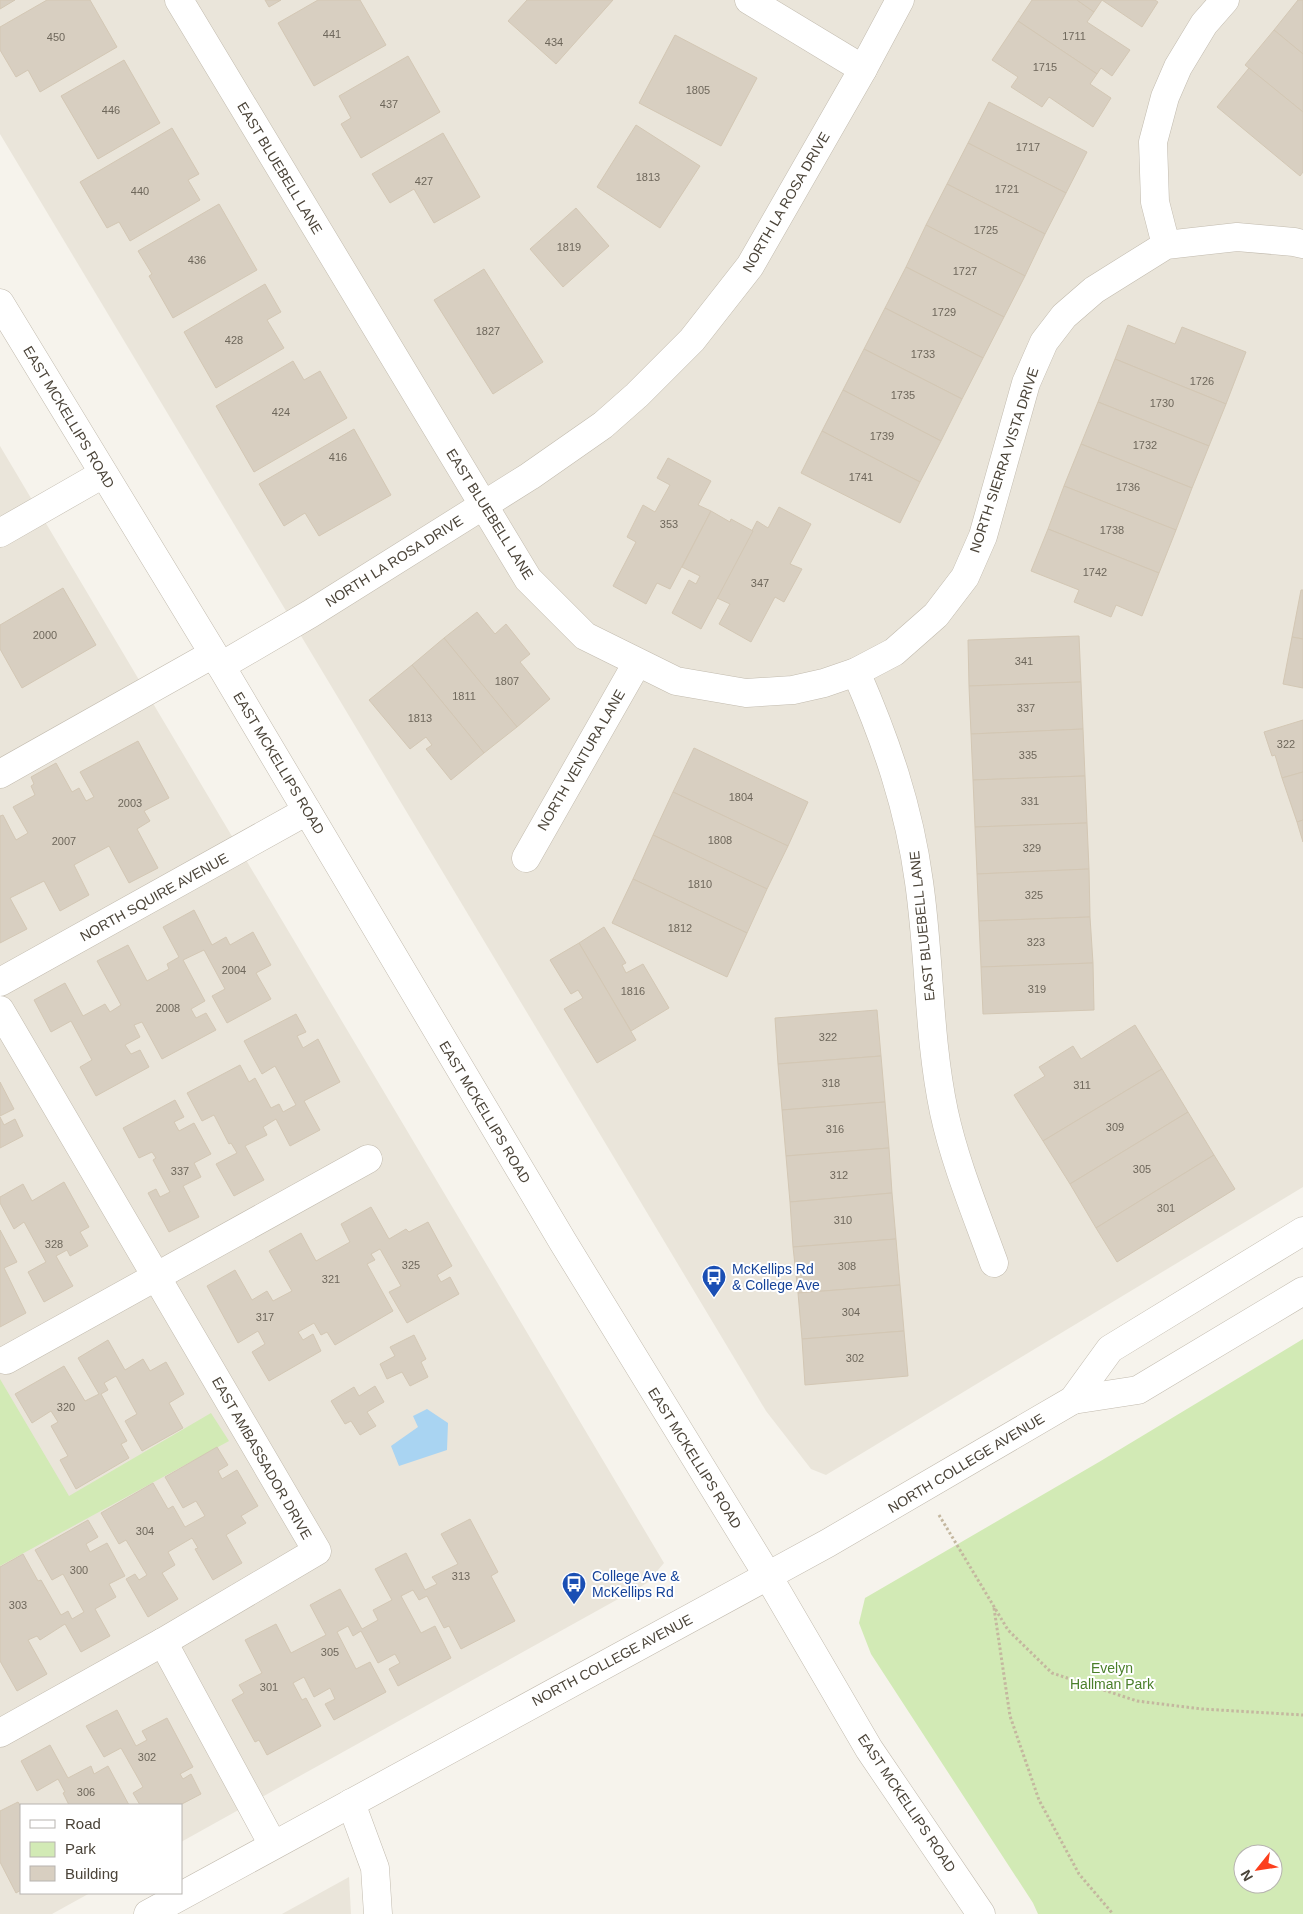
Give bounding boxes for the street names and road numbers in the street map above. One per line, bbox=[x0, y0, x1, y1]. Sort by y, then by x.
street label: EAST BLUEBELL LANE bbox=[234, 99, 326, 237]
street label: NORTH LA ROSA DRIVE bbox=[739, 129, 833, 275]
street label: EAST MCKELLIPS ROAD bbox=[20, 343, 118, 491]
street label: NORTH SIERRA VISTA DRIVE bbox=[966, 365, 1042, 555]
street label: EAST BLUEBELL LANE bbox=[443, 446, 537, 582]
street label: NORTH LA ROSA DRIVE bbox=[322, 512, 466, 610]
street label: NORTH VENTURA LANE bbox=[534, 687, 628, 833]
street label: EAST MCKELLIPS ROAD bbox=[230, 689, 328, 837]
street label: NORTH SQUIRE AVENUE bbox=[77, 850, 231, 944]
street label: EAST BLUEBELL LANE bbox=[906, 850, 938, 1002]
street label: EAST MCKELLIPS ROAD bbox=[436, 1038, 534, 1186]
street label: EAST AMBASSADOR DRIVE bbox=[209, 1374, 315, 1542]
street label: EAST MCKELLIPS ROAD bbox=[645, 1385, 745, 1531]
street label: NORTH COLLEGE AVENUE bbox=[885, 1410, 1047, 1516]
street label: NORTH COLLEGE AVENUE bbox=[529, 1611, 695, 1709]
street label: EAST MCKELLIPS ROAD bbox=[855, 1731, 959, 1875]

